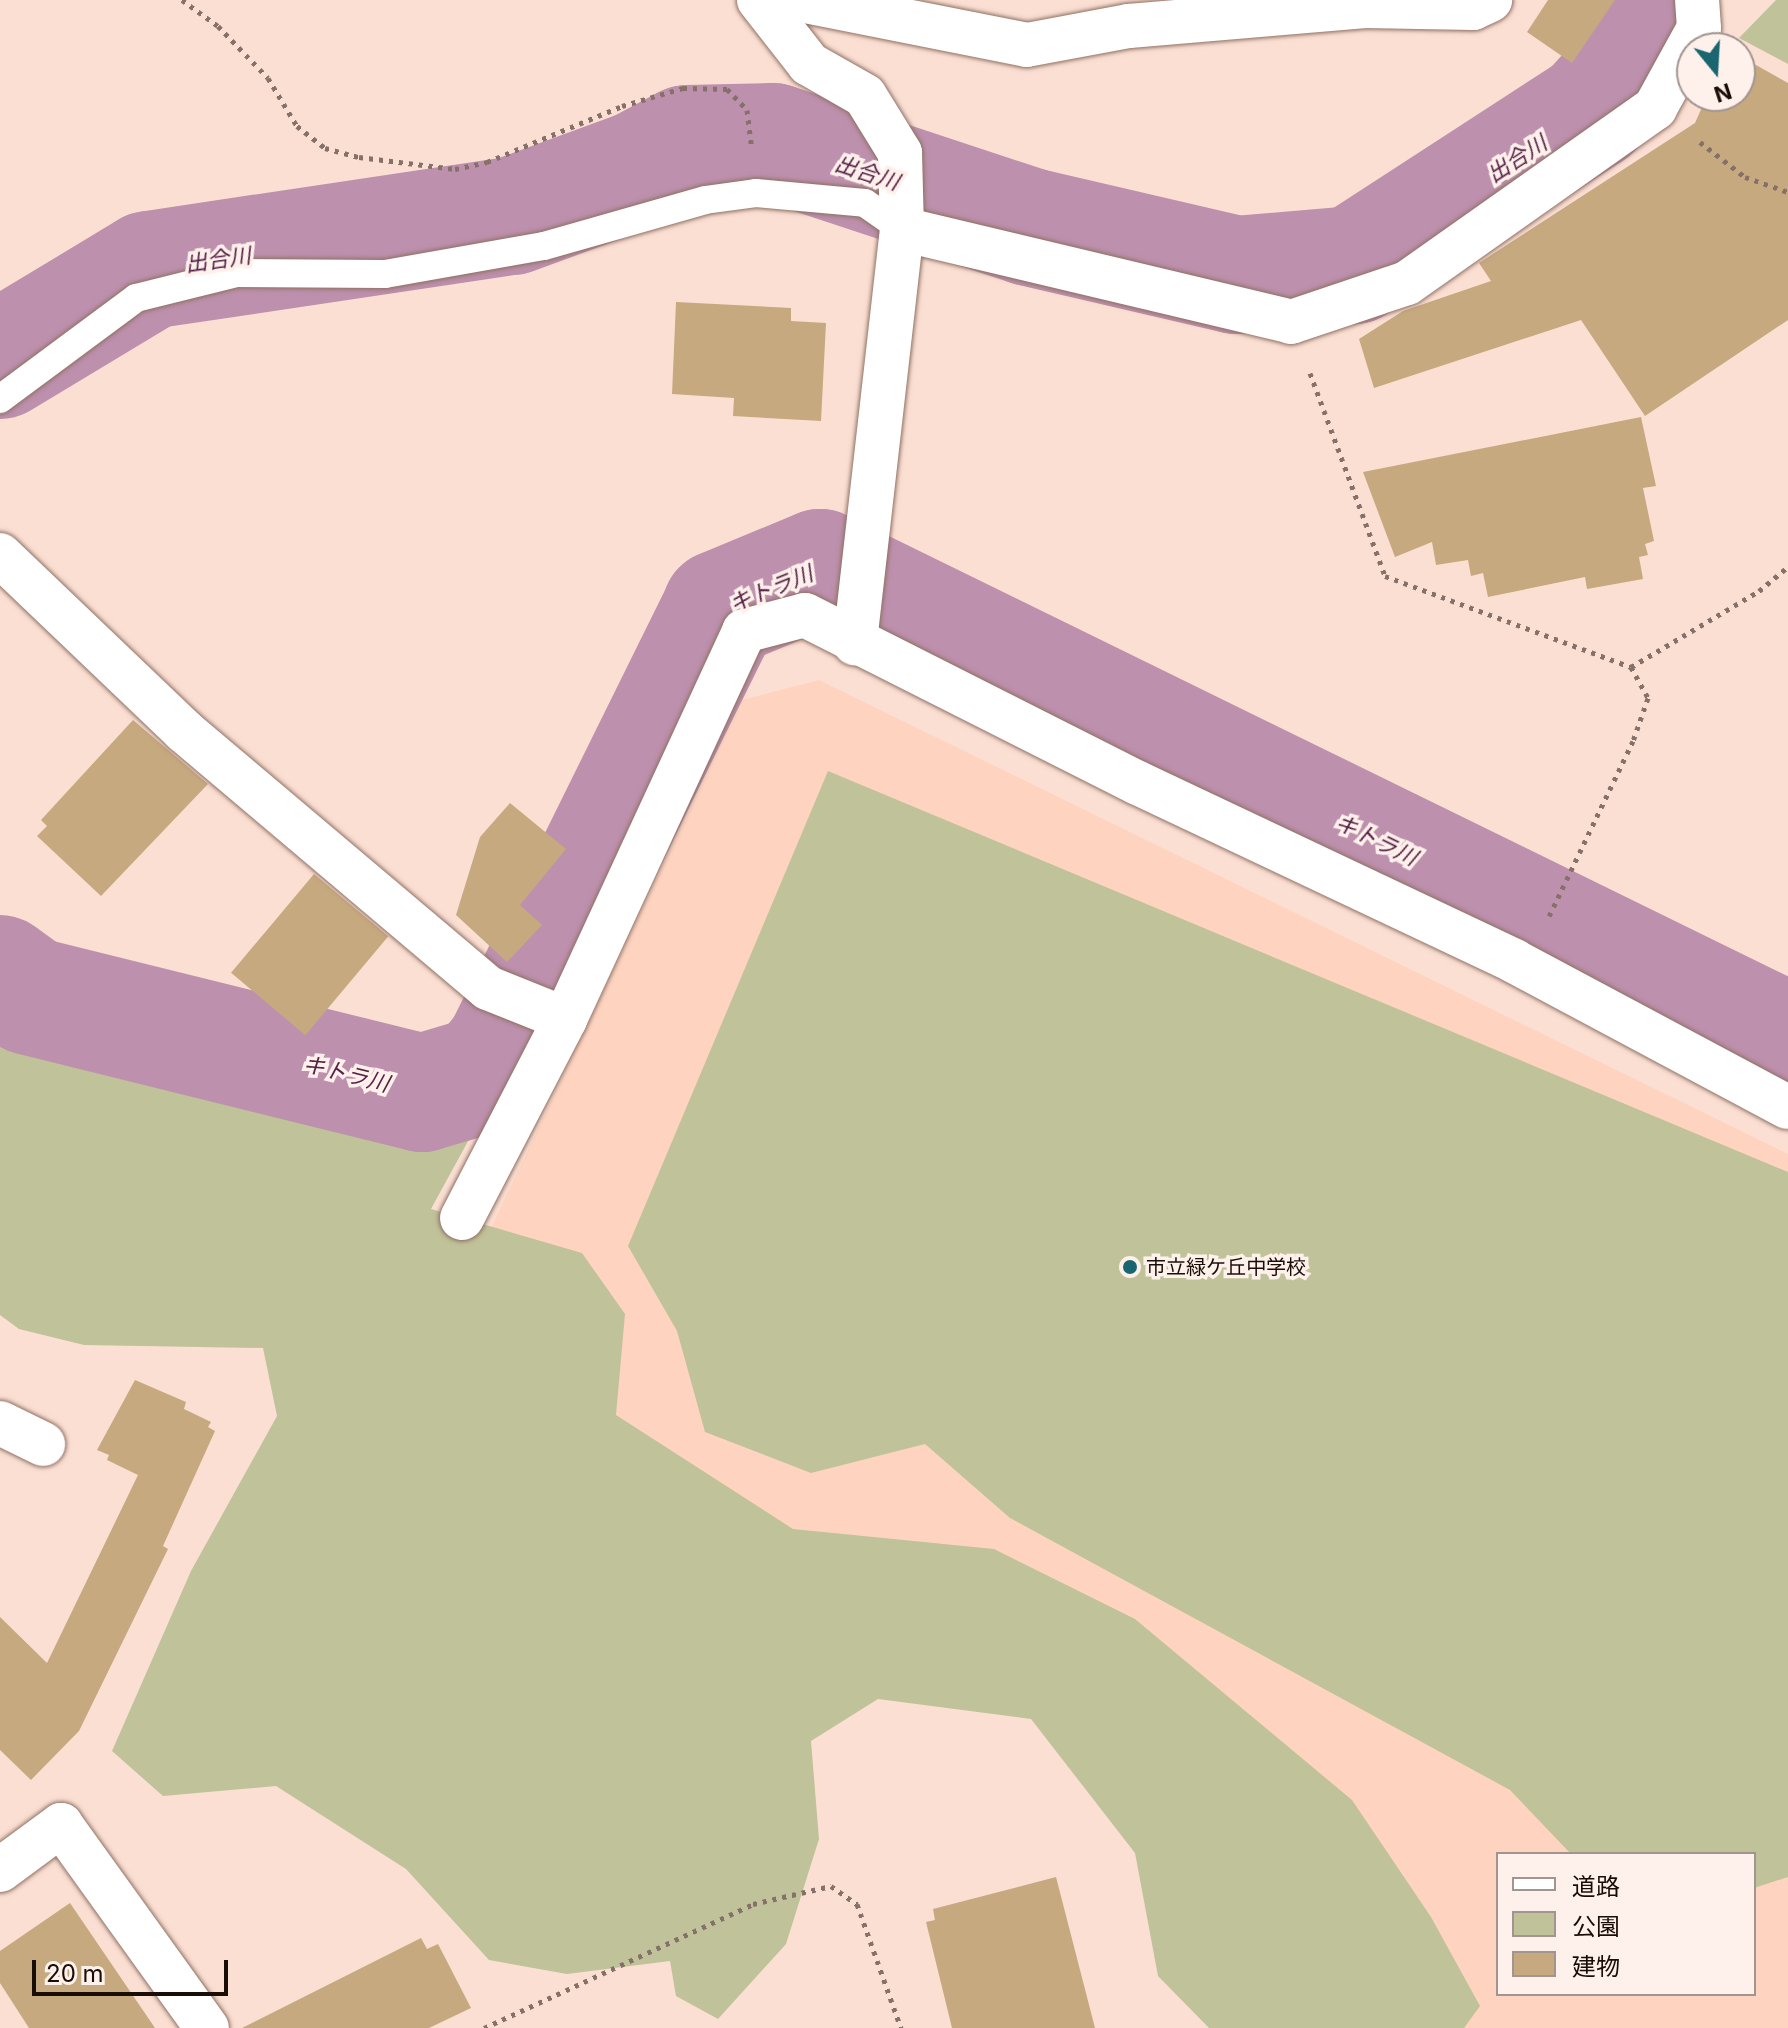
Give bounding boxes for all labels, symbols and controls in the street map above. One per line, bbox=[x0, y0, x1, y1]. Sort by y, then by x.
north arrow bbox=[1676, 32, 1756, 112]
text: N bbox=[1711, 78, 1735, 108]
water label: 出合川 bbox=[1482, 130, 1552, 188]
water label: 出合川 bbox=[832, 150, 902, 196]
water label: 出合川 bbox=[183, 242, 253, 278]
water label: キトラ川 bbox=[725, 560, 817, 618]
water label: キトラ川 bbox=[1331, 809, 1421, 871]
water label: キトラ川 bbox=[300, 1051, 392, 1097]
place label: 市立緑ケ丘中学校 bbox=[1146, 1255, 1306, 1279]
marker: 市立緑ケ丘中学校 bbox=[1121, 1258, 1139, 1276]
legend bbox=[1496, 1852, 1756, 1996]
text: 道路 bbox=[1572, 1872, 1620, 1901]
text: 公園 bbox=[1572, 1912, 1620, 1941]
scale bar bbox=[36, 1944, 232, 1994]
text: 建物 bbox=[1572, 1952, 1620, 1981]
text: 20 m bbox=[46, 1959, 104, 1988]

